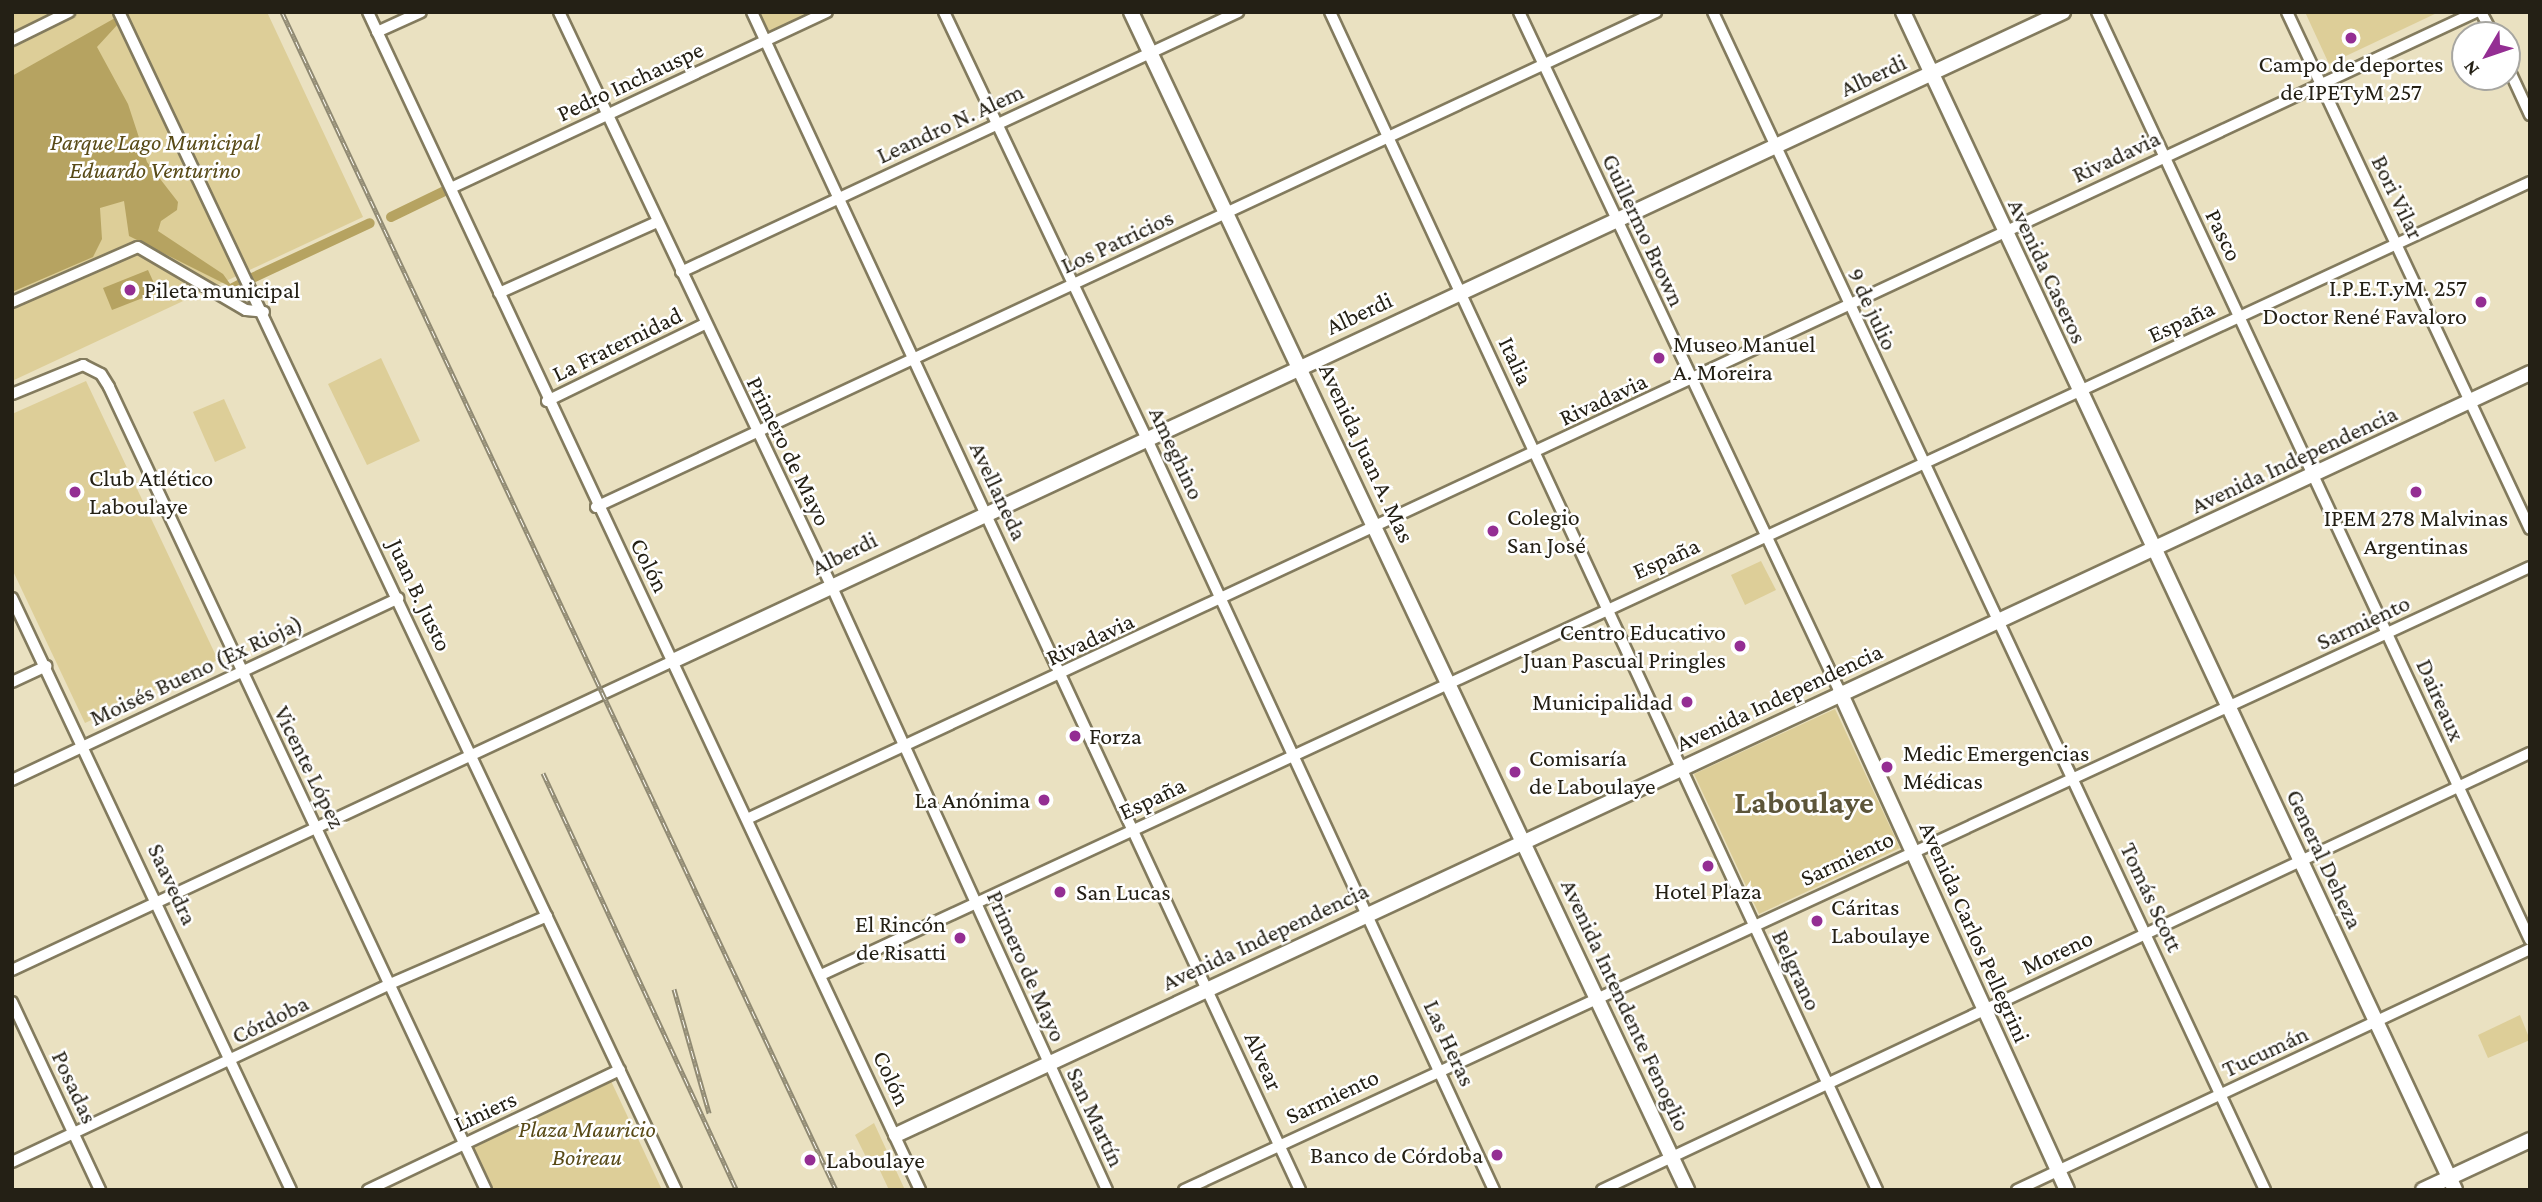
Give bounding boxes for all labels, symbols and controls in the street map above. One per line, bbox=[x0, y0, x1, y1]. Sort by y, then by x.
north arrow bbox=[2451, 21, 2521, 91]
marker: Campo de deportes de IPETyM 257 bbox=[2343, 30, 2359, 46]
street label: Pedro Inchauspe bbox=[552, 34, 708, 128]
street label: Alberdi bbox=[1835, 47, 1911, 103]
place label: Campo de deportes de IPETyM 257 bbox=[2258, 50, 2444, 106]
text: N bbox=[2459, 57, 2483, 80]
street label: Leandro N. Alem bbox=[872, 76, 1028, 170]
street label: Rivadavia bbox=[2067, 123, 2165, 189]
park label: Parque Lago Municipal Eduardo Venturino bbox=[50, 128, 260, 184]
street label: Guillermo Brown bbox=[1596, 149, 1692, 311]
street label: Bori Vilar bbox=[2365, 150, 2431, 244]
street label: Avenida Caseros bbox=[2002, 194, 2094, 348]
street label: Los Patricios bbox=[1056, 202, 1178, 280]
street label: Pasco bbox=[2199, 204, 2249, 266]
street label: 9 de julio bbox=[1841, 263, 1905, 355]
place label: I.P.E.T.yM. 257 Doctor René Favaloro bbox=[2263, 274, 2467, 330]
place label: Pileta municipal bbox=[144, 276, 300, 304]
marker: Pileta municipal bbox=[122, 282, 138, 298]
street label: Alberdi bbox=[1321, 285, 1397, 341]
street label: España bbox=[2143, 293, 2219, 349]
marker: I.P.E.T.yM. 257 Doctor René Favaloro bbox=[2473, 294, 2489, 310]
street label: La Fraternidad bbox=[547, 300, 687, 388]
place label: Museo Manuel A. Moreira bbox=[1673, 330, 1816, 386]
street label: Italia bbox=[1492, 332, 1540, 390]
marker: Museo Manuel A. Moreira bbox=[1651, 350, 1667, 366]
street label: Avenida Juan A. Mas bbox=[1313, 359, 1421, 547]
street label: Rivadavia bbox=[1554, 366, 1652, 432]
street label: Primero de Mayo bbox=[740, 372, 838, 530]
street label: Avenida Independencia bbox=[2186, 398, 2402, 520]
street label: Ameghino bbox=[1143, 402, 1211, 504]
street label: Avellaneda bbox=[964, 437, 1034, 545]
place label: Club Atlético Laboulaye bbox=[89, 464, 213, 520]
marker: Club Atlético Laboulaye bbox=[67, 484, 83, 500]
marker: IPEM 278 Malvinas Argentinas bbox=[2408, 484, 2424, 500]
place label: Colegio San José bbox=[1507, 503, 1586, 559]
place label: IPEM 278 Malvinas Argentinas bbox=[2324, 504, 2508, 560]
marker: Colegio San José bbox=[1485, 523, 1501, 539]
street label: Alberdi bbox=[806, 525, 882, 581]
street label: España bbox=[1628, 531, 1704, 585]
street label: Colón bbox=[624, 533, 676, 597]
street label: Juan B. Justo bbox=[381, 534, 459, 656]
street label: Sarmiento bbox=[2312, 588, 2414, 656]
street label: Rivadavia bbox=[1041, 606, 1139, 672]
street label: Moisés Bueno (Ex Rioja) bbox=[85, 608, 307, 732]
place label: Centro Educativo Juan Pascual Pringles bbox=[1523, 618, 1726, 674]
street label: Avenida Independencia bbox=[1671, 636, 1887, 758]
marker: Centro Educativo Juan Pascual Pringles bbox=[1732, 638, 1748, 654]
street label: Daireaux bbox=[2410, 654, 2472, 746]
place label: Municipalidad bbox=[1532, 688, 1673, 716]
marker: Municipalidad bbox=[1679, 694, 1695, 710]
street label: Vicente López bbox=[268, 701, 352, 833]
place label: Forza bbox=[1089, 722, 1142, 750]
marker: Forza bbox=[1067, 728, 1083, 744]
place label: Medic Emergencias Médicas bbox=[1903, 739, 2090, 795]
place label: Comisaría de Laboulaye bbox=[1529, 744, 1655, 800]
marker: Medic Emergencias Médicas bbox=[1877, 757, 1897, 777]
marker: Comisaría de Laboulaye bbox=[1507, 764, 1523, 780]
street label: España bbox=[1114, 770, 1190, 826]
district label: Laboulaye bbox=[1734, 783, 1874, 821]
street label: General Deheza bbox=[2280, 785, 2370, 933]
place label: La Anónima bbox=[914, 786, 1030, 814]
marker: La Anónima bbox=[1036, 792, 1052, 808]
street label: Avenida Carlos Pellegrini bbox=[1913, 817, 2037, 1047]
street label: Sarmiento bbox=[1796, 824, 1898, 892]
street label: Tomás Scott bbox=[2114, 838, 2190, 956]
street label: Saavedra bbox=[142, 839, 204, 929]
marker: Hotel Plaza bbox=[1700, 858, 1716, 874]
street label: Avenida Intendente Fenoglio bbox=[1555, 874, 1697, 1136]
street label: Avenida Independencia bbox=[1157, 875, 1373, 997]
place label: Hotel Plaza bbox=[1654, 877, 1762, 905]
place label: San Lucas bbox=[1076, 878, 1171, 906]
marker: San Lucas bbox=[1050, 882, 1070, 902]
street label: Primero de Mayo bbox=[981, 886, 1073, 1046]
place label: Cáritas Laboulaye bbox=[1831, 893, 1930, 949]
place label: El Rincón de Risatti bbox=[855, 910, 946, 966]
marker: Cáritas Laboulaye bbox=[1809, 913, 1825, 929]
street label: Moreno bbox=[2017, 923, 2097, 981]
street label: Belgrano bbox=[1766, 925, 1828, 1015]
marker: El Rincón de Risatti bbox=[952, 930, 968, 946]
street label: Córdoba bbox=[227, 988, 313, 1050]
street label: Las Heras bbox=[1418, 995, 1482, 1091]
street label: Tucumán bbox=[2217, 1019, 2313, 1083]
street label: Alvear bbox=[1238, 1027, 1290, 1095]
street label: Posadas bbox=[46, 1046, 104, 1128]
street label: Colón bbox=[867, 1046, 917, 1110]
street label: Sarmiento bbox=[1281, 1062, 1383, 1130]
street label: San Martín bbox=[1060, 1063, 1132, 1171]
street label: Liniers bbox=[449, 1084, 521, 1138]
park label: Plaza Mauricio Boireau bbox=[518, 1115, 656, 1171]
place label: Banco de Córdoba bbox=[1310, 1141, 1483, 1169]
place label: Laboulaye bbox=[826, 1146, 925, 1174]
marker: Banco de Córdoba bbox=[1489, 1147, 1505, 1163]
marker: Laboulaye bbox=[800, 1150, 820, 1170]

